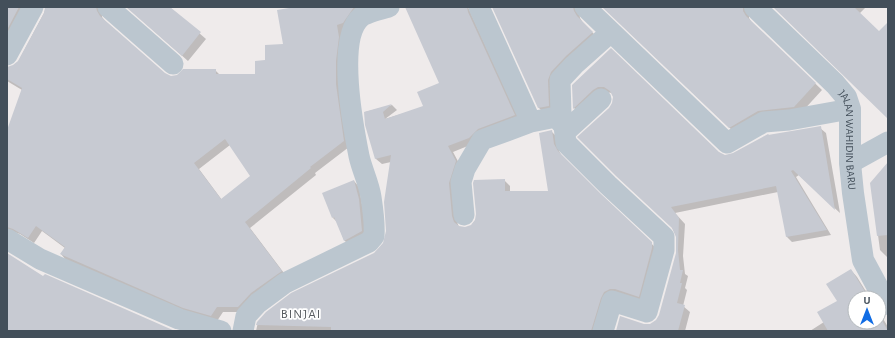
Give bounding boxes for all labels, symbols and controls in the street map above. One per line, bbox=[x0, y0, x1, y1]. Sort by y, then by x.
street label: JALAN WAHIDIN BARU bbox=[837, 88, 858, 190]
north arrow bbox=[847, 290, 887, 330]
text: U bbox=[863, 295, 871, 306]
district label: BINJAI bbox=[281, 308, 321, 321]

